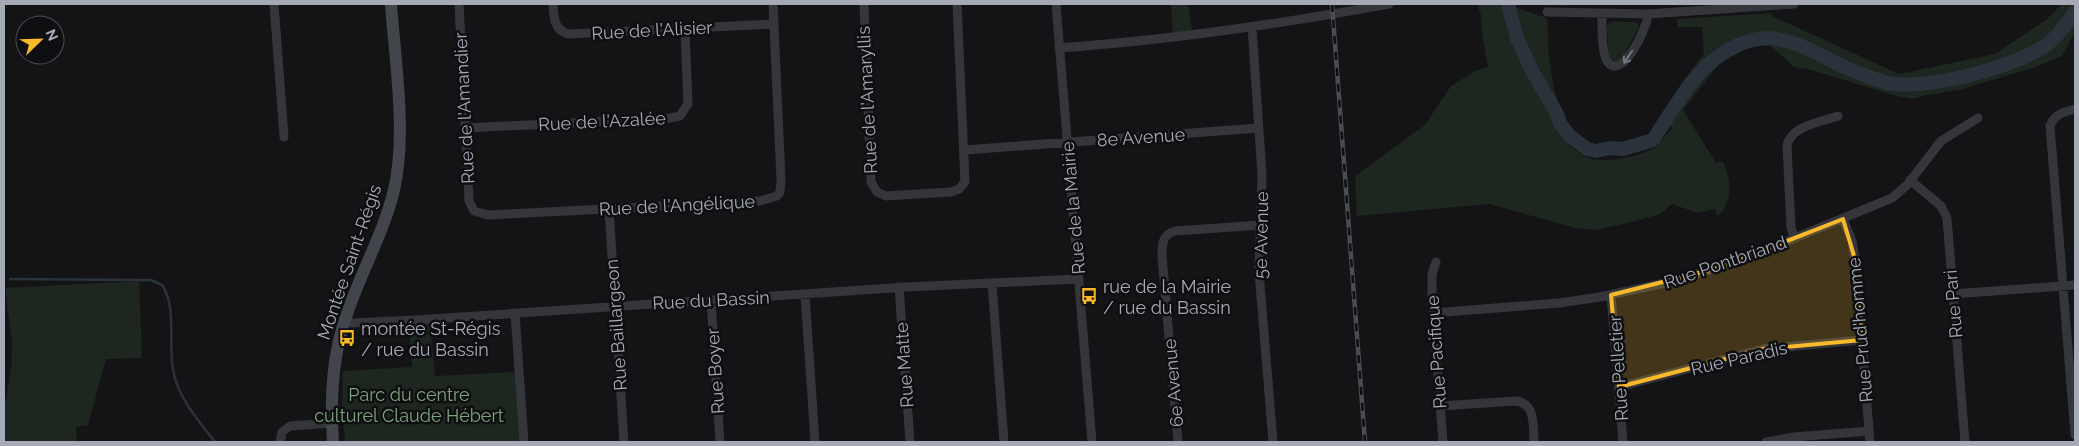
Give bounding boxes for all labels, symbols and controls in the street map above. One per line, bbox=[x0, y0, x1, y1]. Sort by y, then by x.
north arrow bbox=[15, 15, 65, 65]
street label: Rue de l'Alisier bbox=[591, 16, 714, 44]
street label: Rue de l'Amaryllis bbox=[853, 25, 881, 174]
text: N bbox=[43, 27, 61, 43]
street label: Rue de l'Amandier bbox=[450, 31, 478, 184]
one-way arrow bbox=[1623, 50, 1633, 64]
street label: Rue de l'Azalée bbox=[538, 107, 667, 135]
street label: 8e Avenue bbox=[1096, 123, 1186, 151]
street label: Rue de la Mairie bbox=[1057, 140, 1089, 275]
street label: Montée Saint-Régis bbox=[313, 181, 386, 342]
street label: Rue de l'Angélique bbox=[598, 190, 756, 220]
street label: 5e Avenue bbox=[1250, 191, 1272, 279]
street label: Rue Pontbriand bbox=[1661, 231, 1789, 293]
street label: Rue Prud'homme bbox=[1843, 256, 1877, 403]
street label: Rue Baillargeon bbox=[601, 259, 631, 391]
street label: Rue Pari bbox=[1940, 269, 1966, 339]
place label: rue de la Mairie / rue du Bassin bbox=[1103, 276, 1231, 318]
street label: Rue du Bassin bbox=[652, 286, 770, 314]
bus stop icon: rue de la Mairie / rue du Bassin bbox=[1079, 286, 1099, 306]
street label: Rue Pacifique bbox=[1422, 294, 1450, 409]
street label: Rue Pelletier bbox=[1604, 314, 1632, 422]
place label: montée St-Régis / rue du Bassin bbox=[361, 318, 501, 360]
street label: Rue Matte bbox=[891, 321, 917, 408]
street label: Rue Boyer bbox=[701, 327, 728, 415]
bus stop icon: montée St-Régis / rue du Bassin bbox=[337, 328, 357, 348]
street label: Rue Paradis bbox=[1689, 337, 1790, 379]
street label: 6e Avenue bbox=[1159, 338, 1187, 428]
park label: Parc du centre culturel Claude Hébert bbox=[314, 384, 504, 426]

